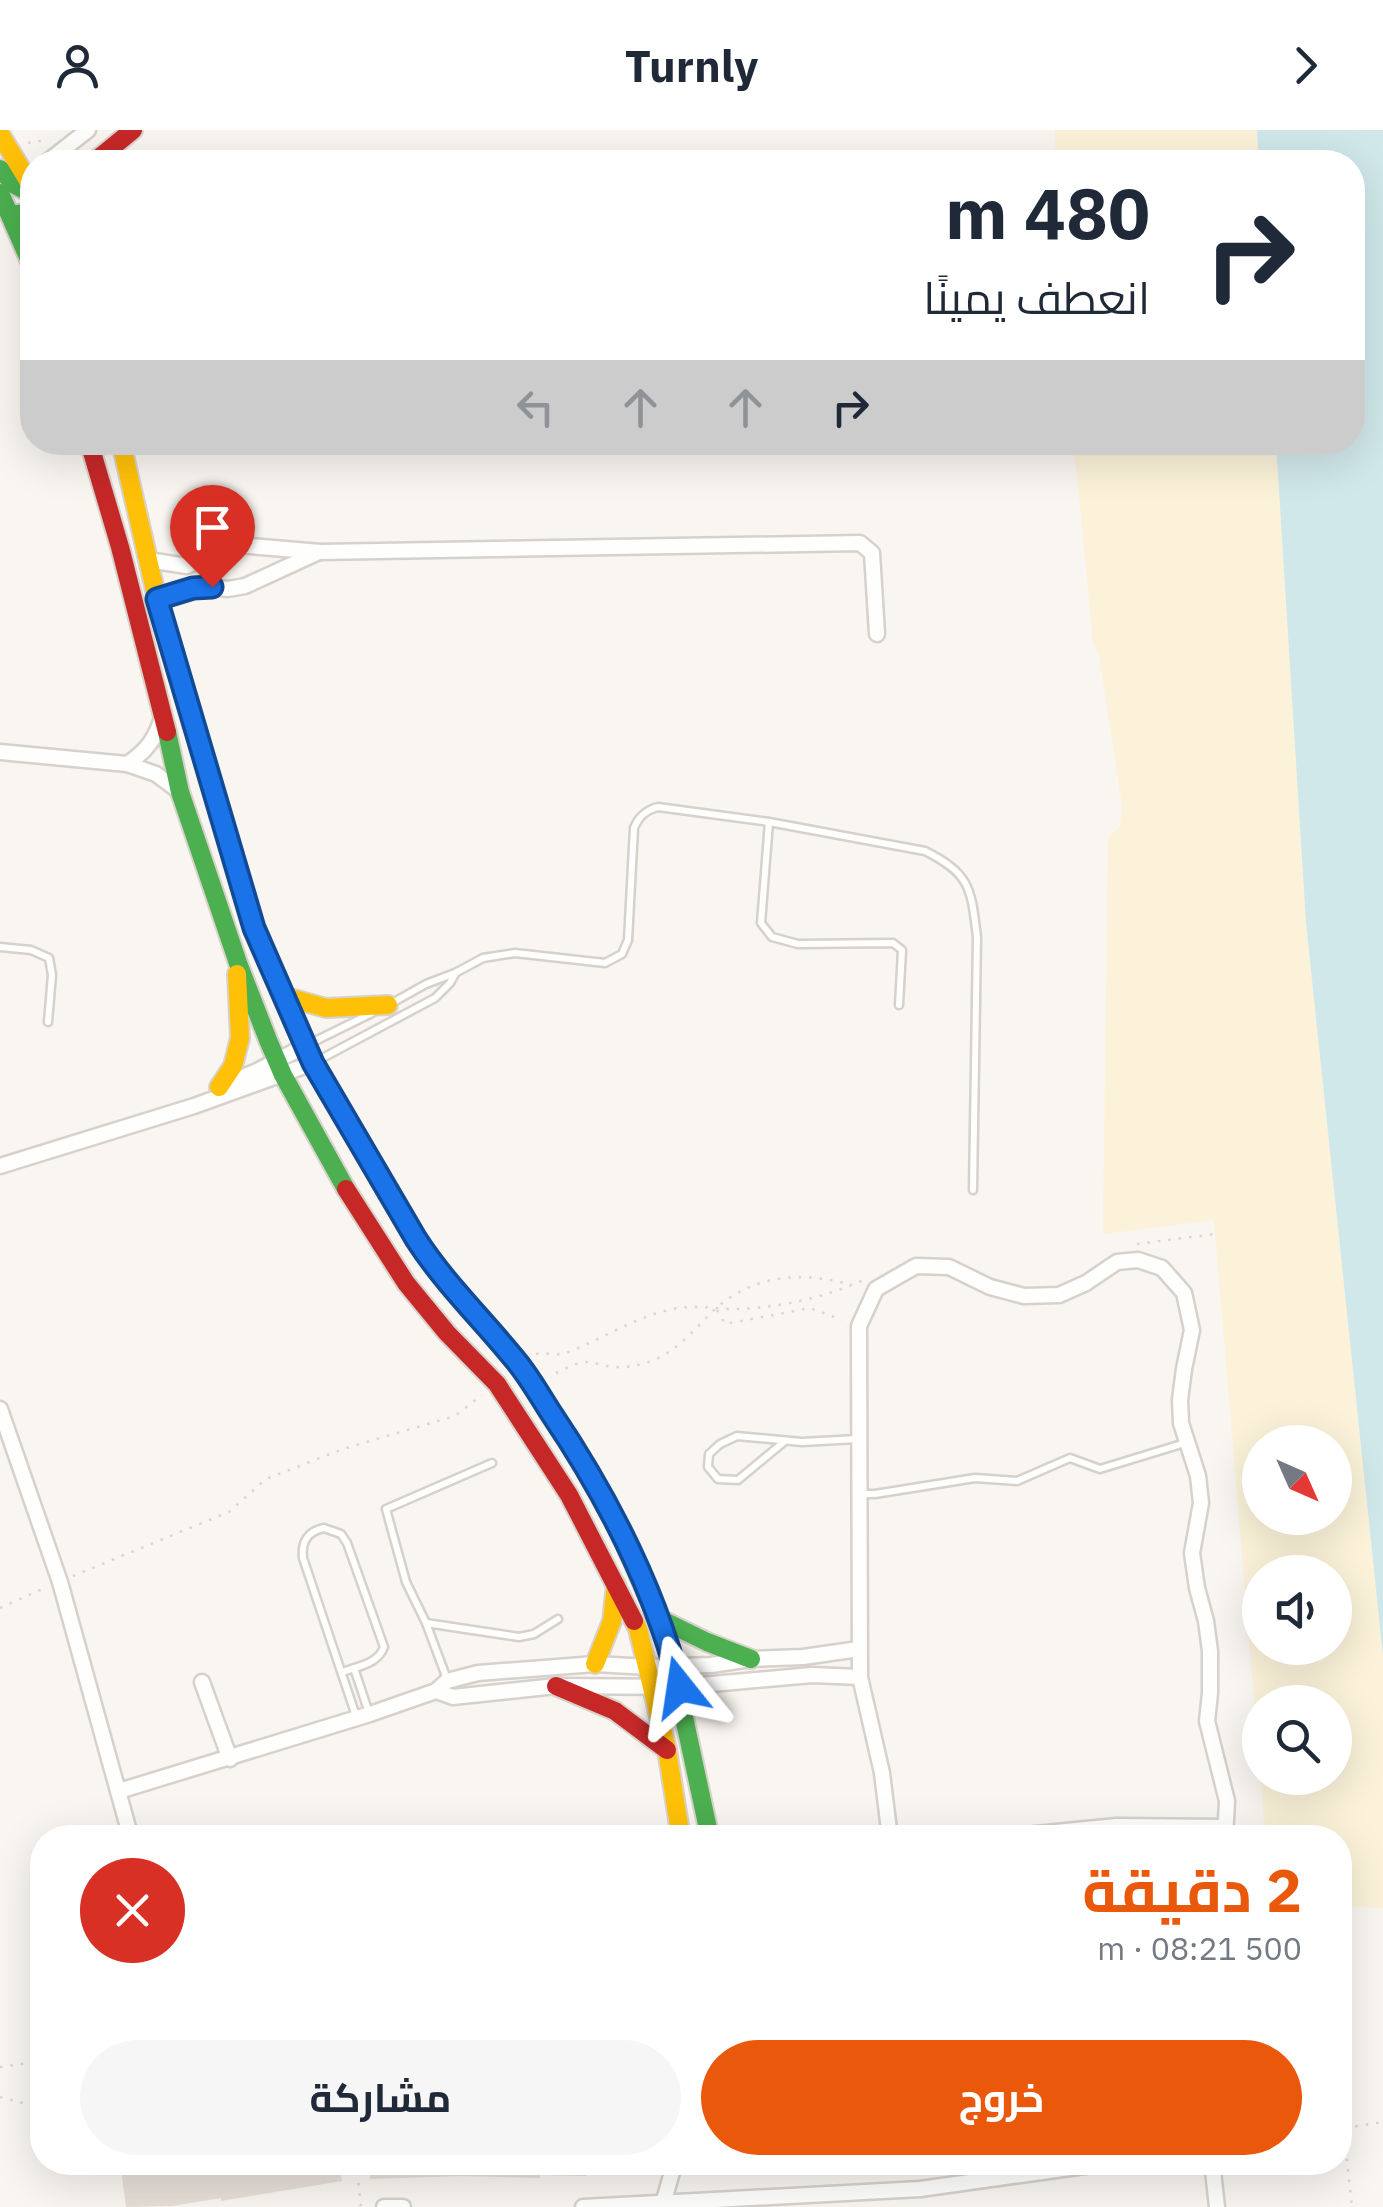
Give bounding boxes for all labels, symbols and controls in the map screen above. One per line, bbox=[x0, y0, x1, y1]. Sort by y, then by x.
text: Turnly bbox=[625, 36, 758, 94]
icon: person bbox=[50, 38, 105, 93]
icon: forward bbox=[1278, 38, 1333, 93]
text: 480 m bbox=[945, 167, 1150, 258]
icon: right bbox=[1185, 190, 1315, 320]
text: انعطف يمينًا bbox=[923, 268, 1150, 326]
icon: left bbox=[508, 380, 563, 435]
icon: ahead bbox=[613, 380, 668, 435]
icon: ahead bbox=[718, 380, 773, 435]
icon: right bbox=[823, 380, 878, 435]
pin bbox=[170, 485, 255, 588]
icon: arrive bbox=[185, 500, 240, 555]
north arrow bbox=[1242, 1425, 1352, 1535]
map controls bbox=[1242, 1425, 1352, 1795]
button: sound bbox=[1242, 1555, 1352, 1665]
position arrow bbox=[628, 1635, 732, 1739]
button: search bbox=[1242, 1685, 1352, 1795]
text: 2 دقيقة bbox=[1082, 1850, 1302, 1929]
button: close bbox=[80, 1858, 185, 1963]
text: 500 m · 08:21 bbox=[1097, 1927, 1302, 1969]
button: مشاركة bbox=[80, 2040, 681, 2155]
button: خروج bbox=[701, 2040, 1302, 2155]

